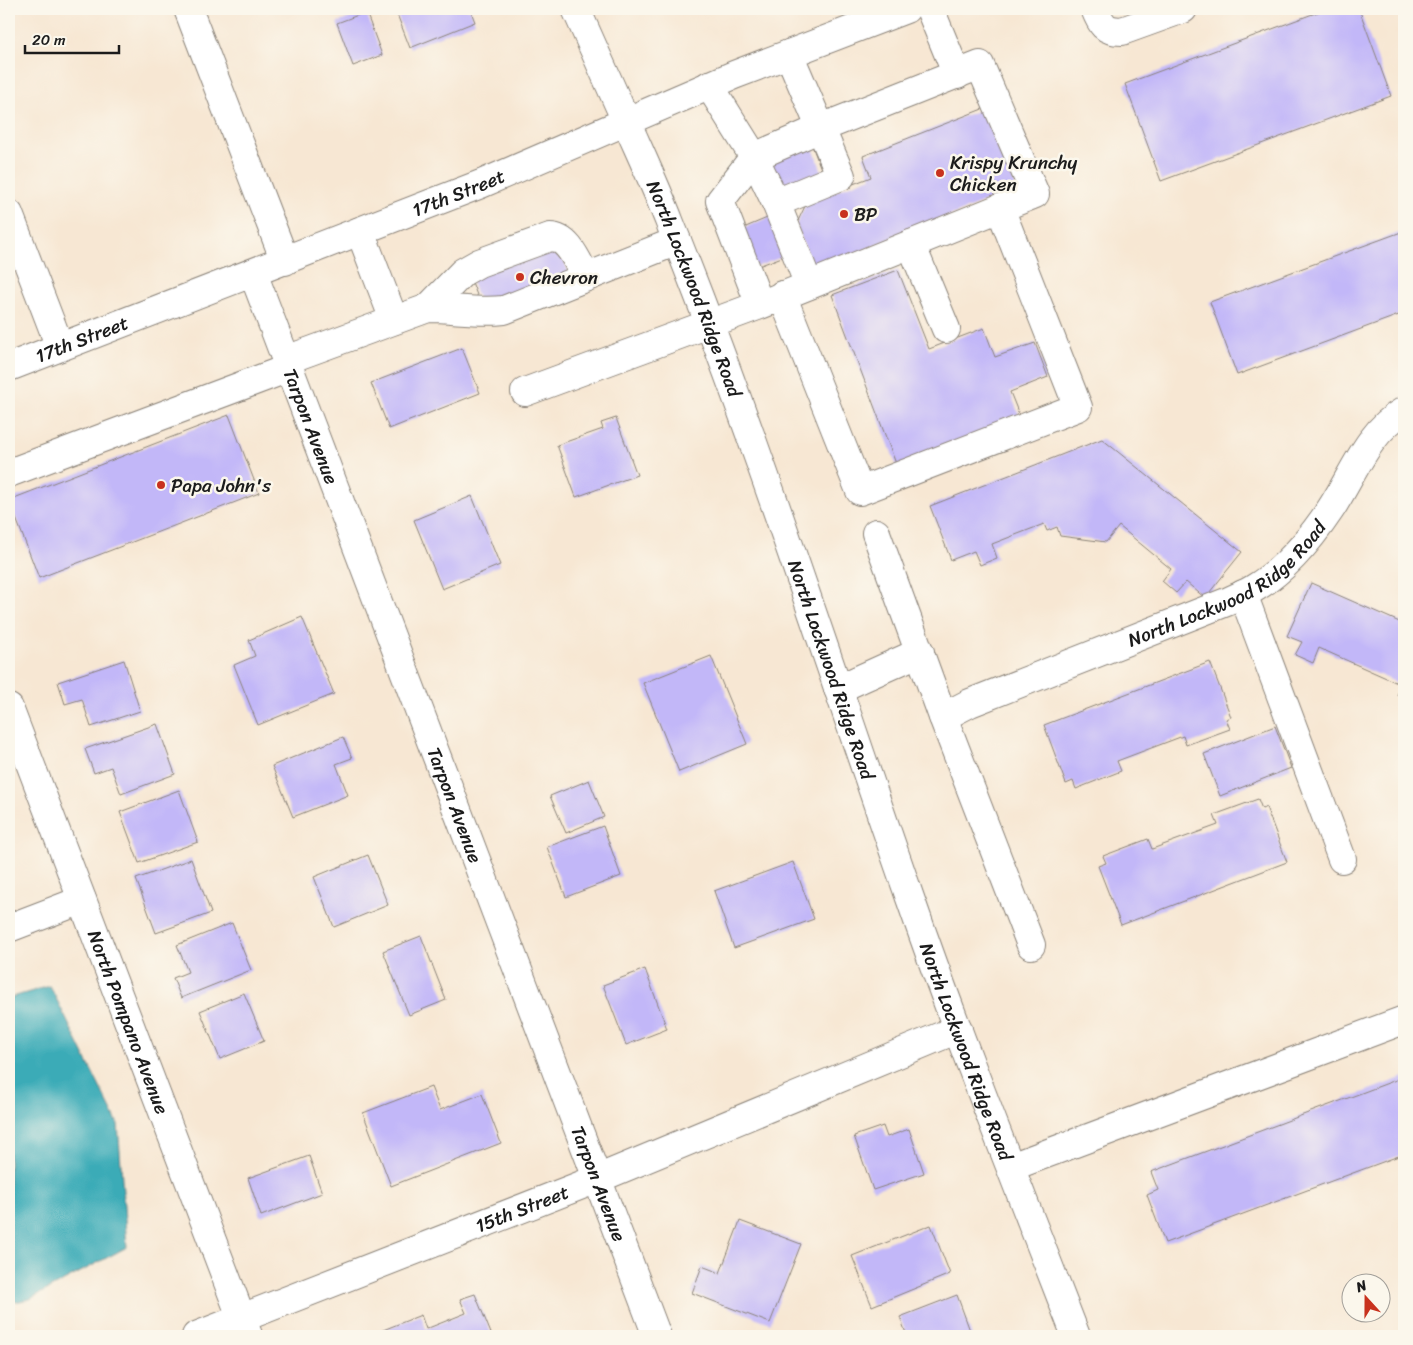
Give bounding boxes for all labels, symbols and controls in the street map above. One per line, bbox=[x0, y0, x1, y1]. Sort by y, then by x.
scale bar bbox=[25, 22, 119, 54]
text: 20 m bbox=[32, 27, 66, 53]
place label: Krispy Krunchy Chicken bbox=[950, 146, 1077, 201]
street label: 17th Street bbox=[407, 160, 510, 226]
marker: Krispy Krunchy Chicken bbox=[934, 167, 946, 179]
street label: North Lockwood Ridge Road bbox=[637, 175, 752, 404]
place label: BP bbox=[854, 198, 877, 231]
marker: BP bbox=[838, 208, 850, 220]
place label: Chevron bbox=[530, 261, 598, 294]
marker: Chevron bbox=[514, 271, 526, 283]
street label: 17th Street bbox=[30, 306, 133, 372]
street label: Tarpon Avenue bbox=[274, 364, 348, 490]
place label: Papa John's bbox=[171, 469, 271, 502]
marker: Papa John's bbox=[155, 479, 167, 491]
street label: North Lockwood Ridge Road bbox=[1123, 512, 1336, 656]
street label: North Lockwood Ridge Road bbox=[778, 555, 885, 786]
street label: Tarpon Avenue bbox=[418, 742, 492, 868]
street label: North Pompano Avenue bbox=[78, 925, 178, 1119]
street label: North Lockwood Ridge Road bbox=[910, 938, 1023, 1167]
street label: Tarpon Avenue bbox=[561, 1121, 636, 1247]
street label: 15th Street bbox=[470, 1176, 574, 1242]
north arrow bbox=[1340, 1272, 1390, 1322]
text: N bbox=[1352, 1273, 1371, 1300]

